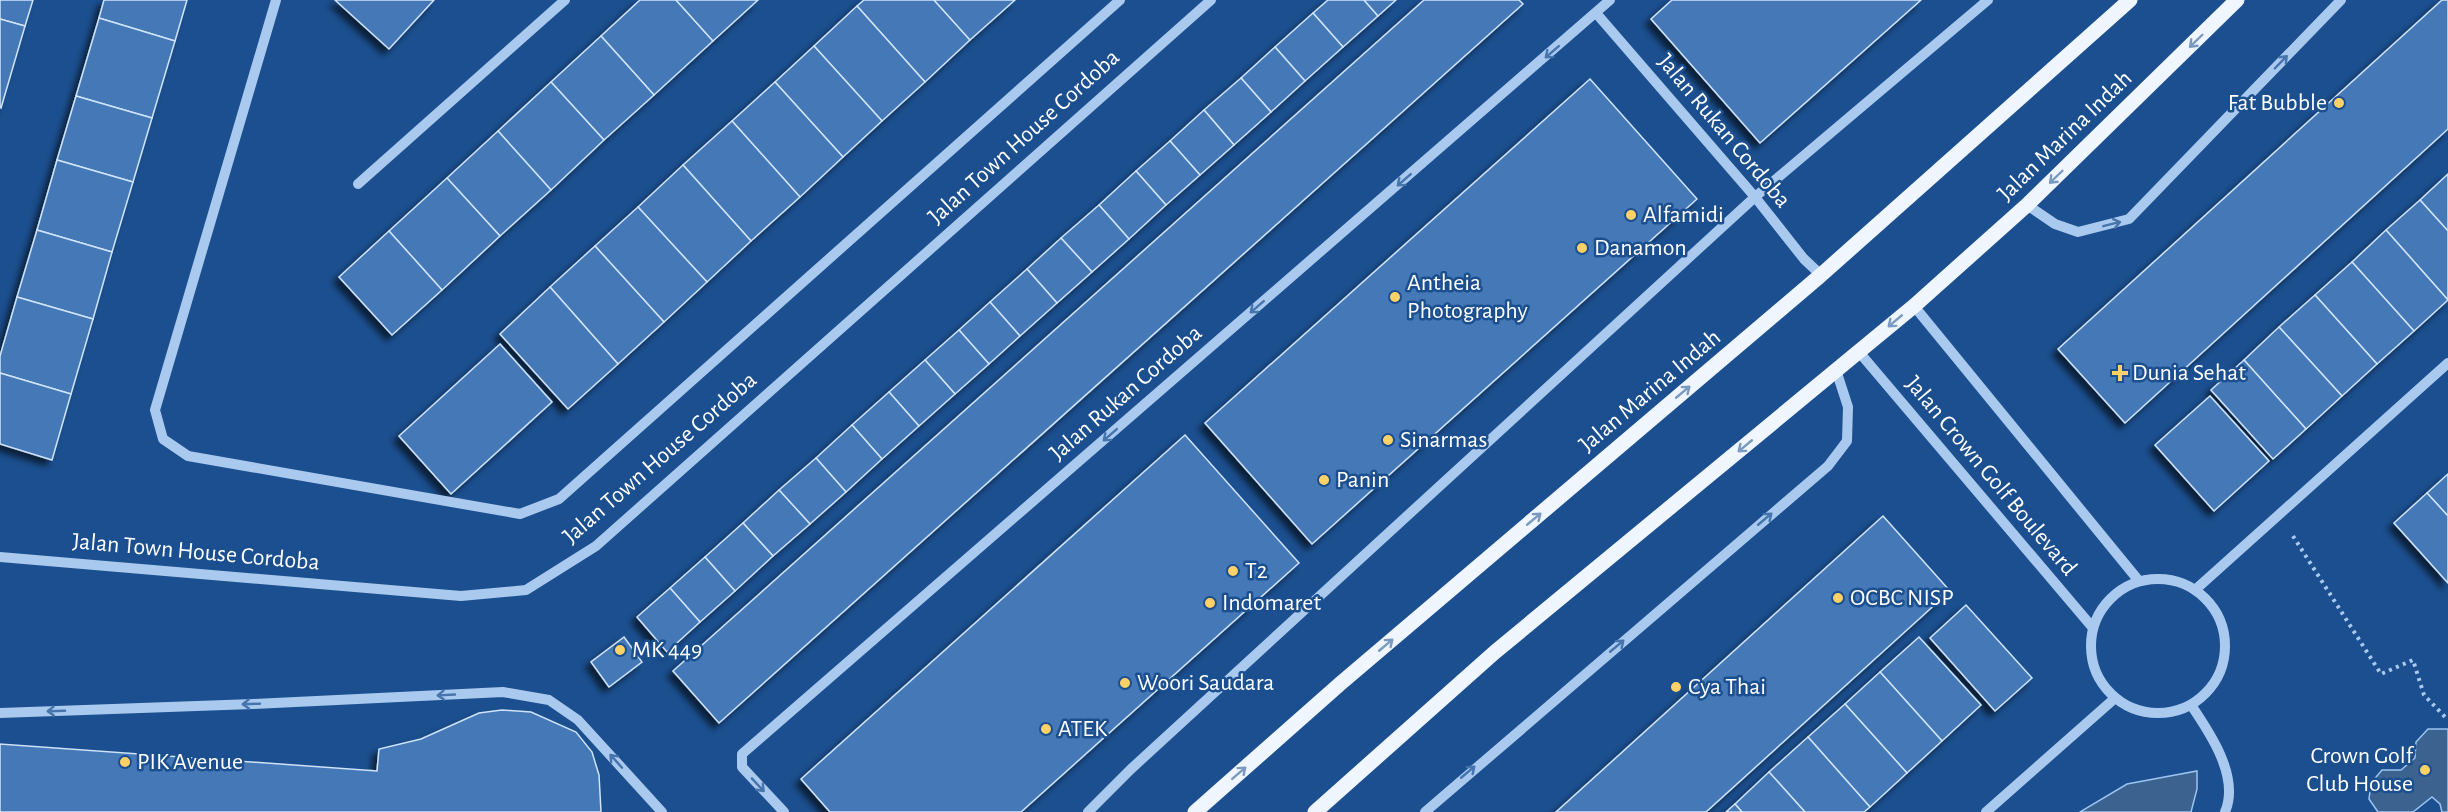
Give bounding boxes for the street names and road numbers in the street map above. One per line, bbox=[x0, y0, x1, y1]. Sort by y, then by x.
street label: Jalan Town House Cordoba bbox=[924, 45, 1124, 229]
street label: Jalan Rukan Cordoba bbox=[1653, 49, 1795, 213]
street label: Jalan Marina Indah bbox=[1993, 66, 2137, 206]
street label: Jalan Rukan Cordoba bbox=[1045, 321, 1207, 465]
street label: Jalan Marina Indah bbox=[1575, 325, 1725, 457]
street label: Jalan Town House Cordoba bbox=[559, 368, 761, 548]
street label: Jalan Crown Golf Boulevard bbox=[1901, 372, 2081, 580]
street label: Jalan Town House Cordoba bbox=[71, 529, 321, 575]

